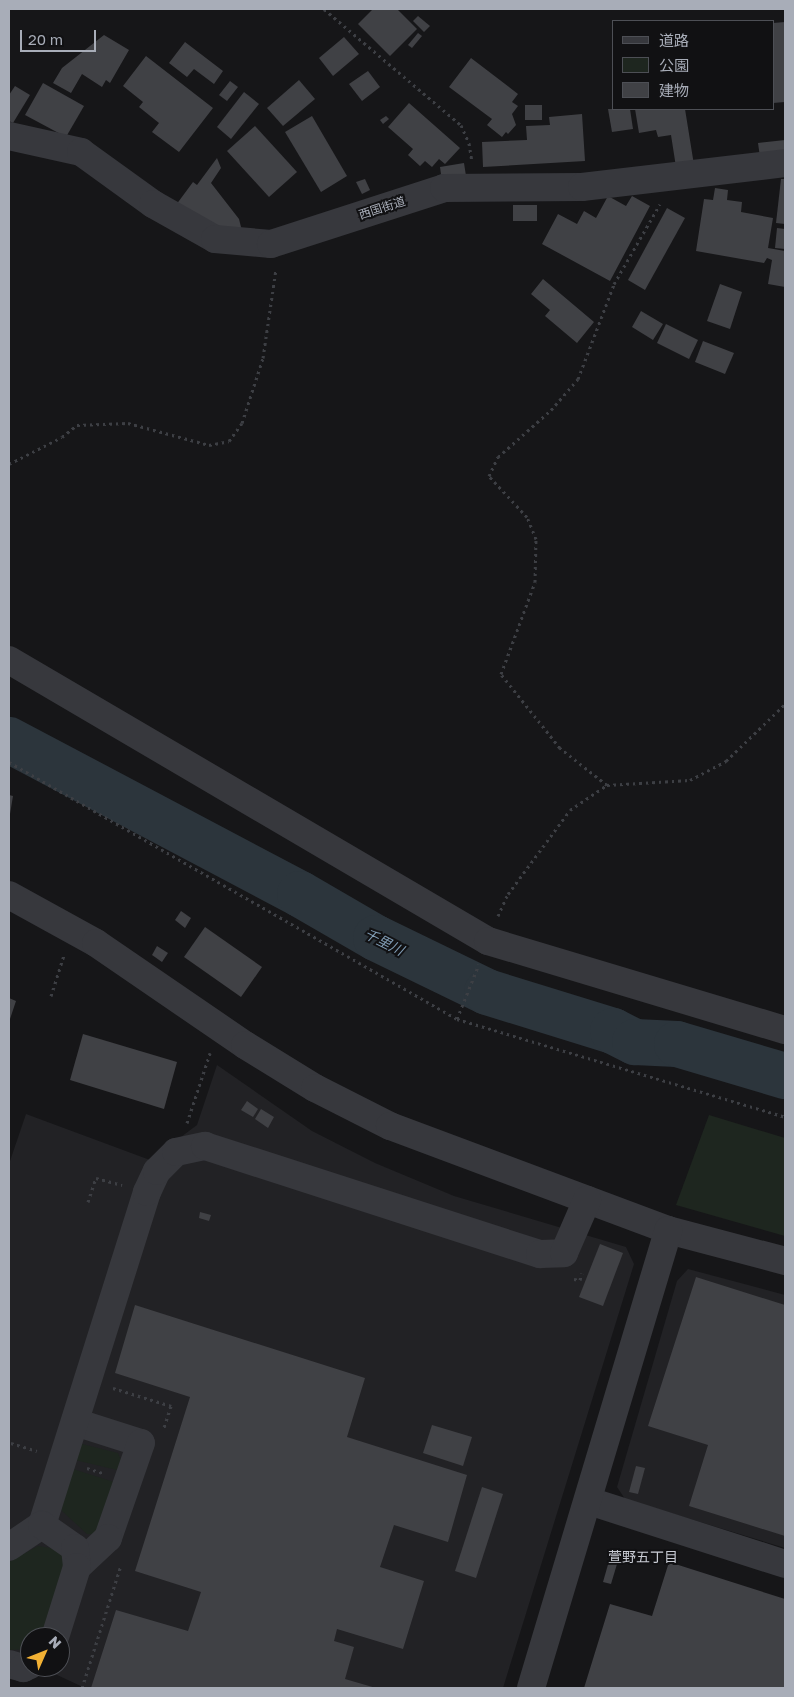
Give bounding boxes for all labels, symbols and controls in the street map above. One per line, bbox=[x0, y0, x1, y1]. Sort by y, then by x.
scale bar bbox=[22, 20, 99, 52]
legend bbox=[612, 20, 774, 110]
text: 20 m bbox=[28, 30, 63, 48]
text: 道路 bbox=[659, 31, 689, 49]
text: 公園 bbox=[659, 56, 689, 74]
text: 建物 bbox=[659, 81, 689, 99]
street label: 西国街道 bbox=[357, 194, 407, 222]
water label: 千里川 bbox=[361, 925, 407, 959]
district label: 萱野五丁目 bbox=[608, 1549, 678, 1565]
north arrow bbox=[20, 1627, 70, 1677]
text: N bbox=[46, 1632, 65, 1652]

